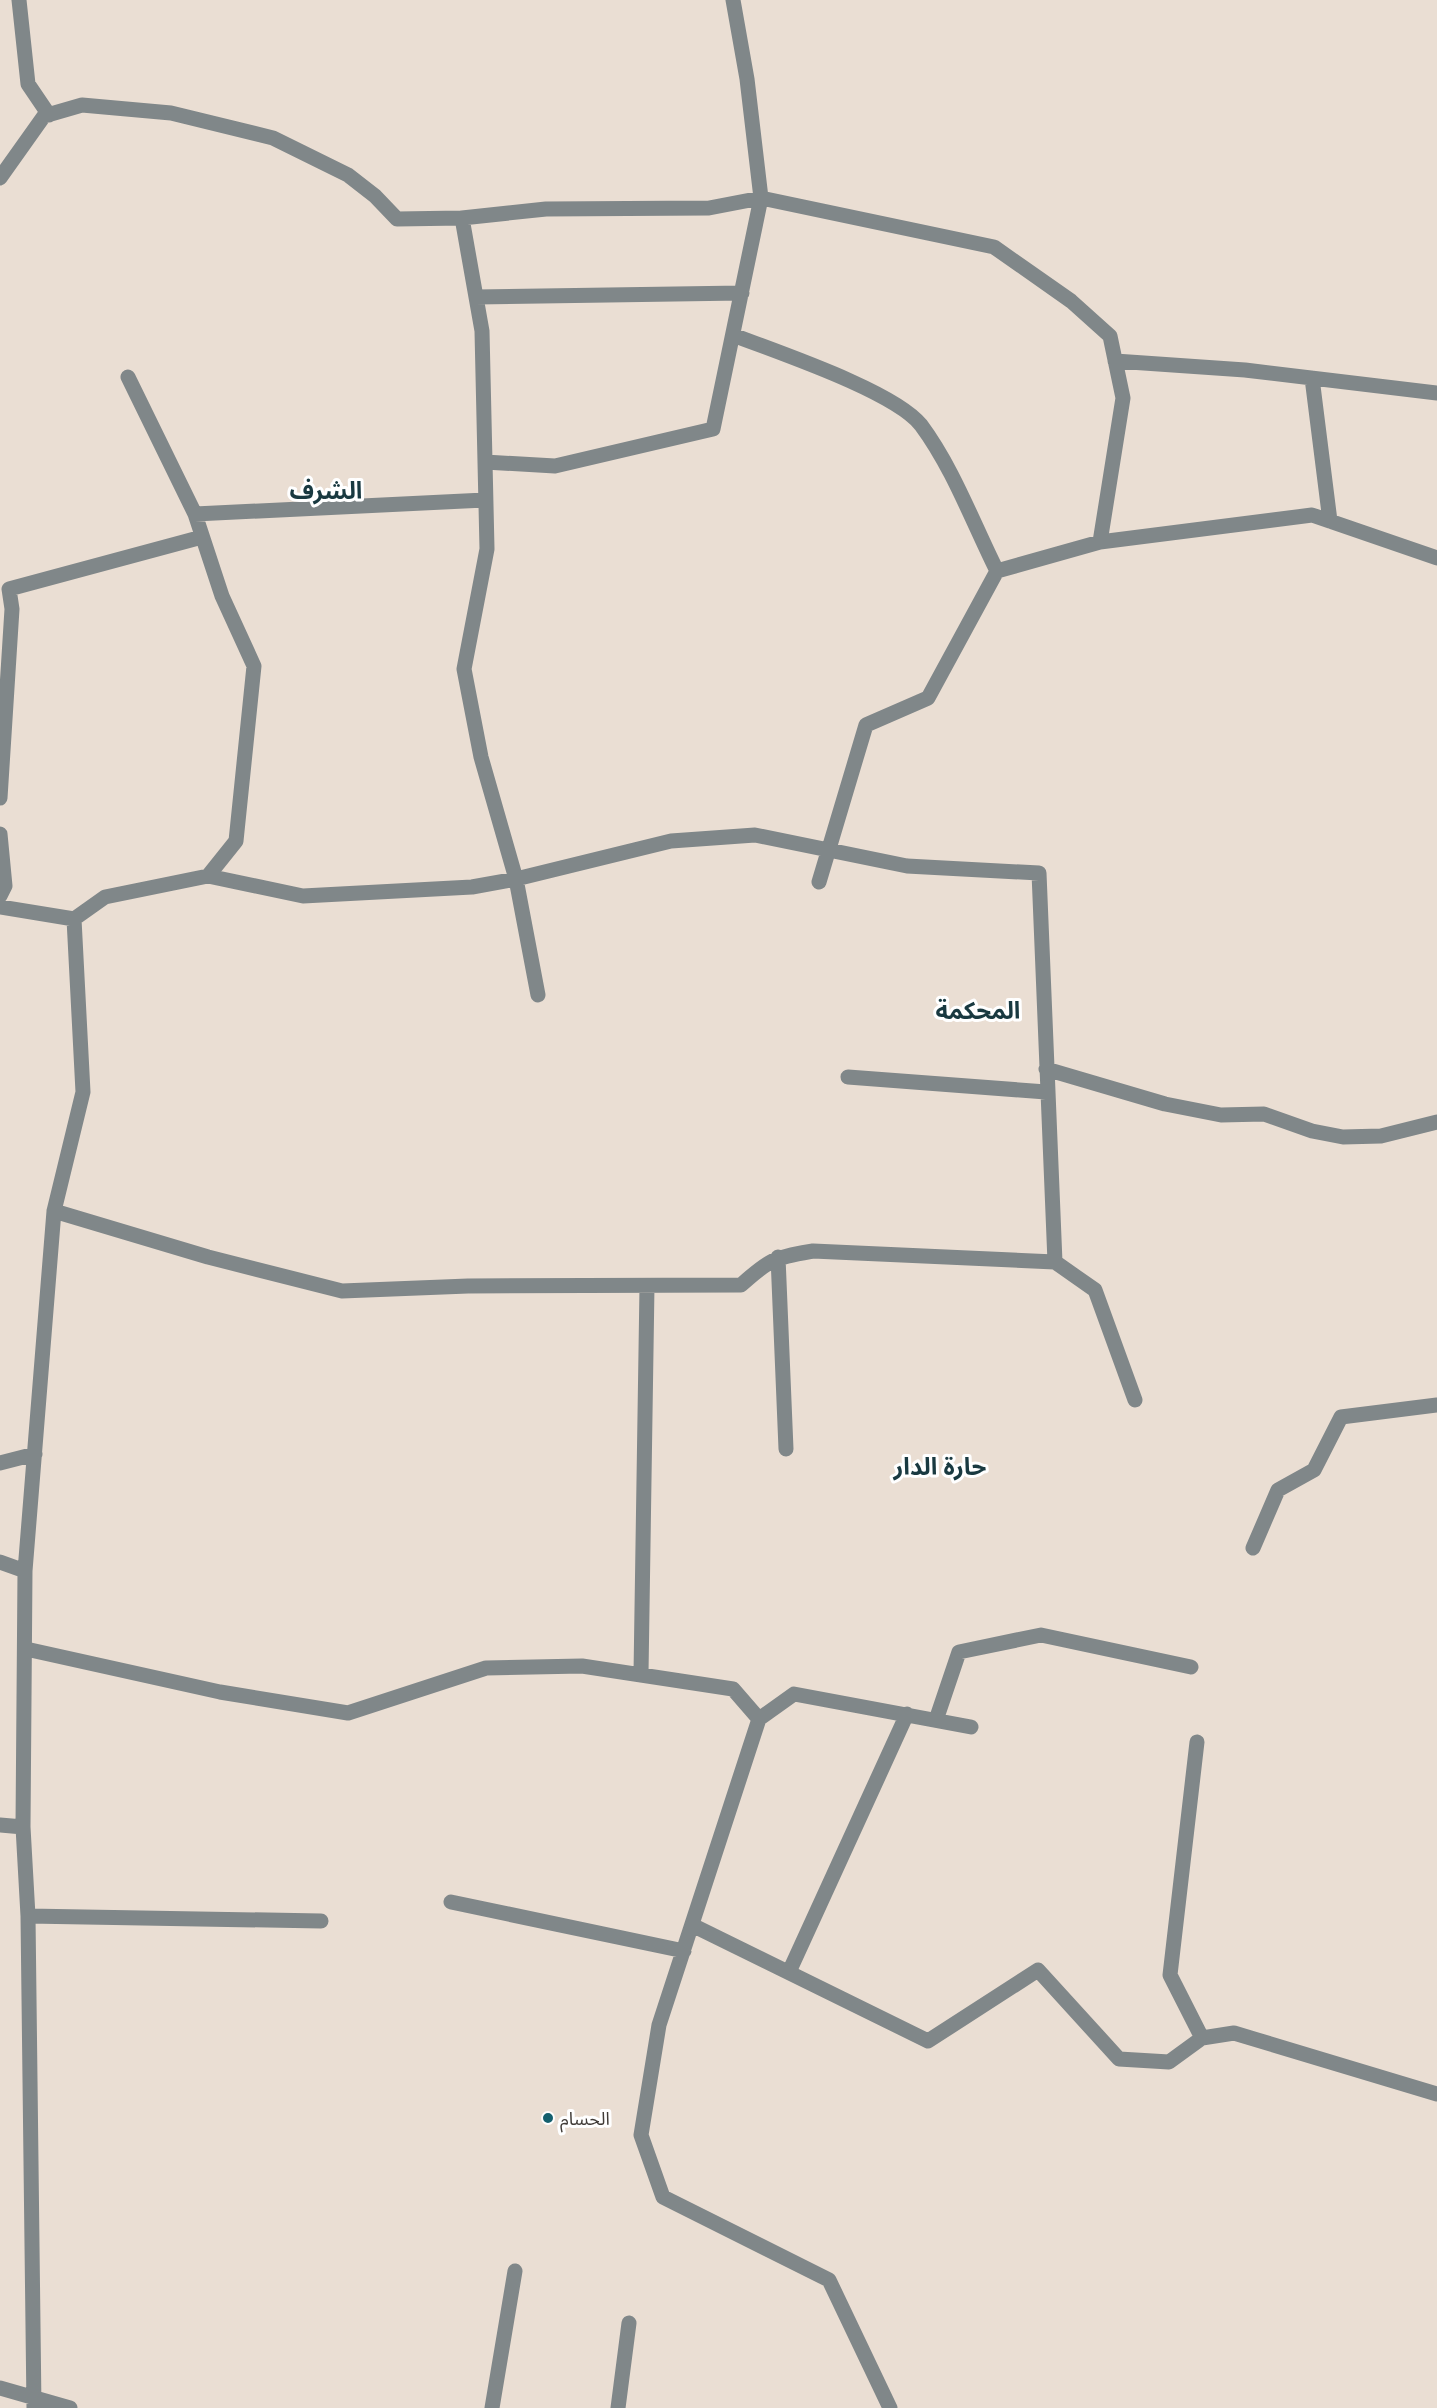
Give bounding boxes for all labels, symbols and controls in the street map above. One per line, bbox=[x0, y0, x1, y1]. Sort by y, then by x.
district label: الشرف bbox=[290, 473, 362, 506]
district label: المحكمة bbox=[936, 993, 1020, 1026]
district label: حارة الدار bbox=[893, 1449, 986, 1482]
place label: الحسام bbox=[560, 2106, 610, 2133]
marker: الحسام bbox=[541, 2111, 555, 2125]

